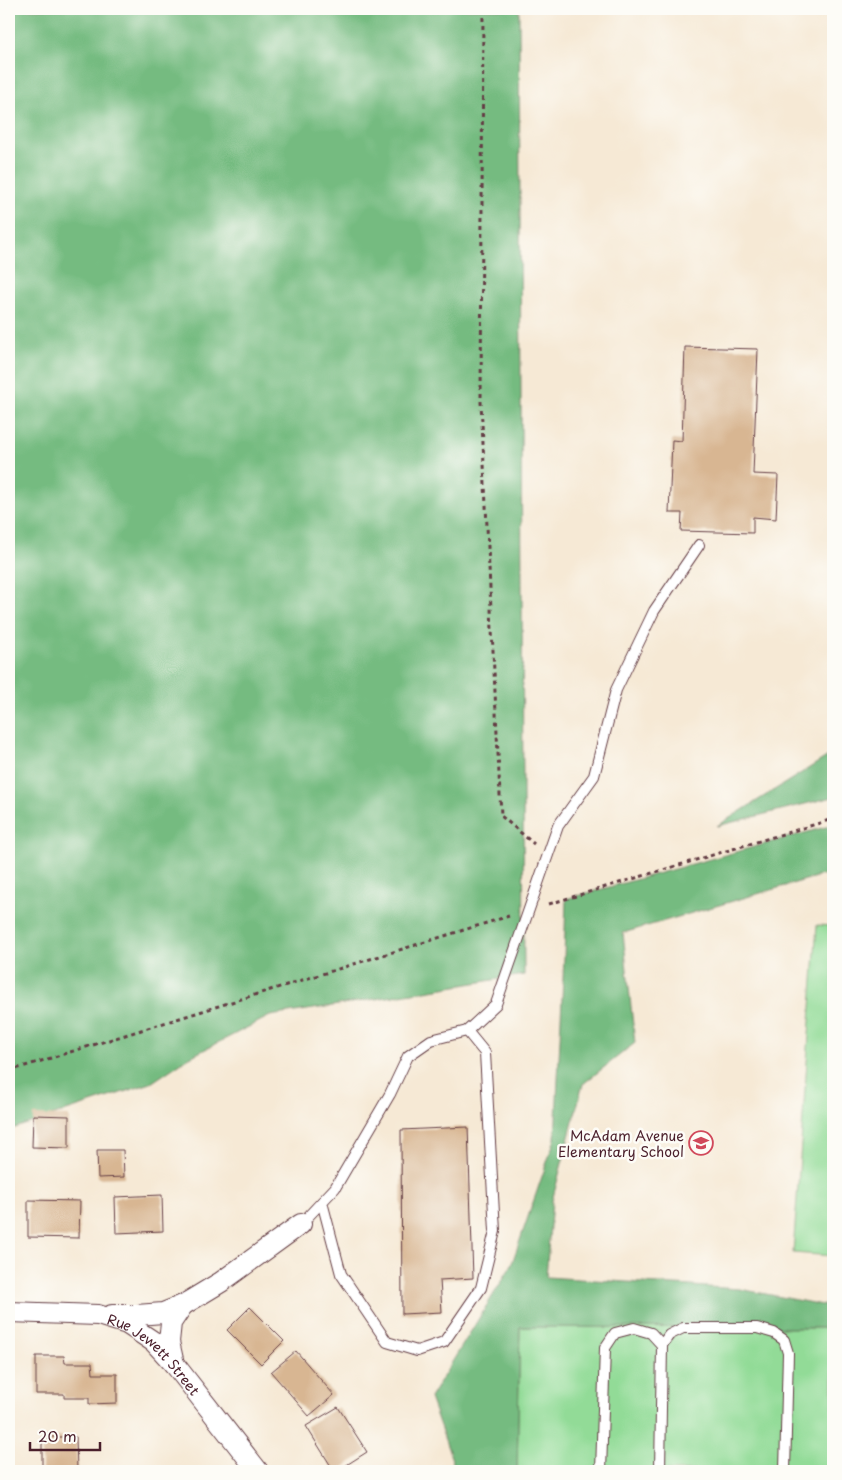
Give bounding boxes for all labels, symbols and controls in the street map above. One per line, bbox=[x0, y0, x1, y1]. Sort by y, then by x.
place label: McAdam Avenue Elementary School bbox=[558, 1125, 684, 1162]
school or university icon: McAdam Avenue Elementary School bbox=[688, 1130, 714, 1156]
street label: Rue Jewett Street bbox=[105, 1308, 205, 1400]
scale bar bbox=[30, 1420, 100, 1452]
text: 20 m bbox=[38, 1424, 77, 1447]

